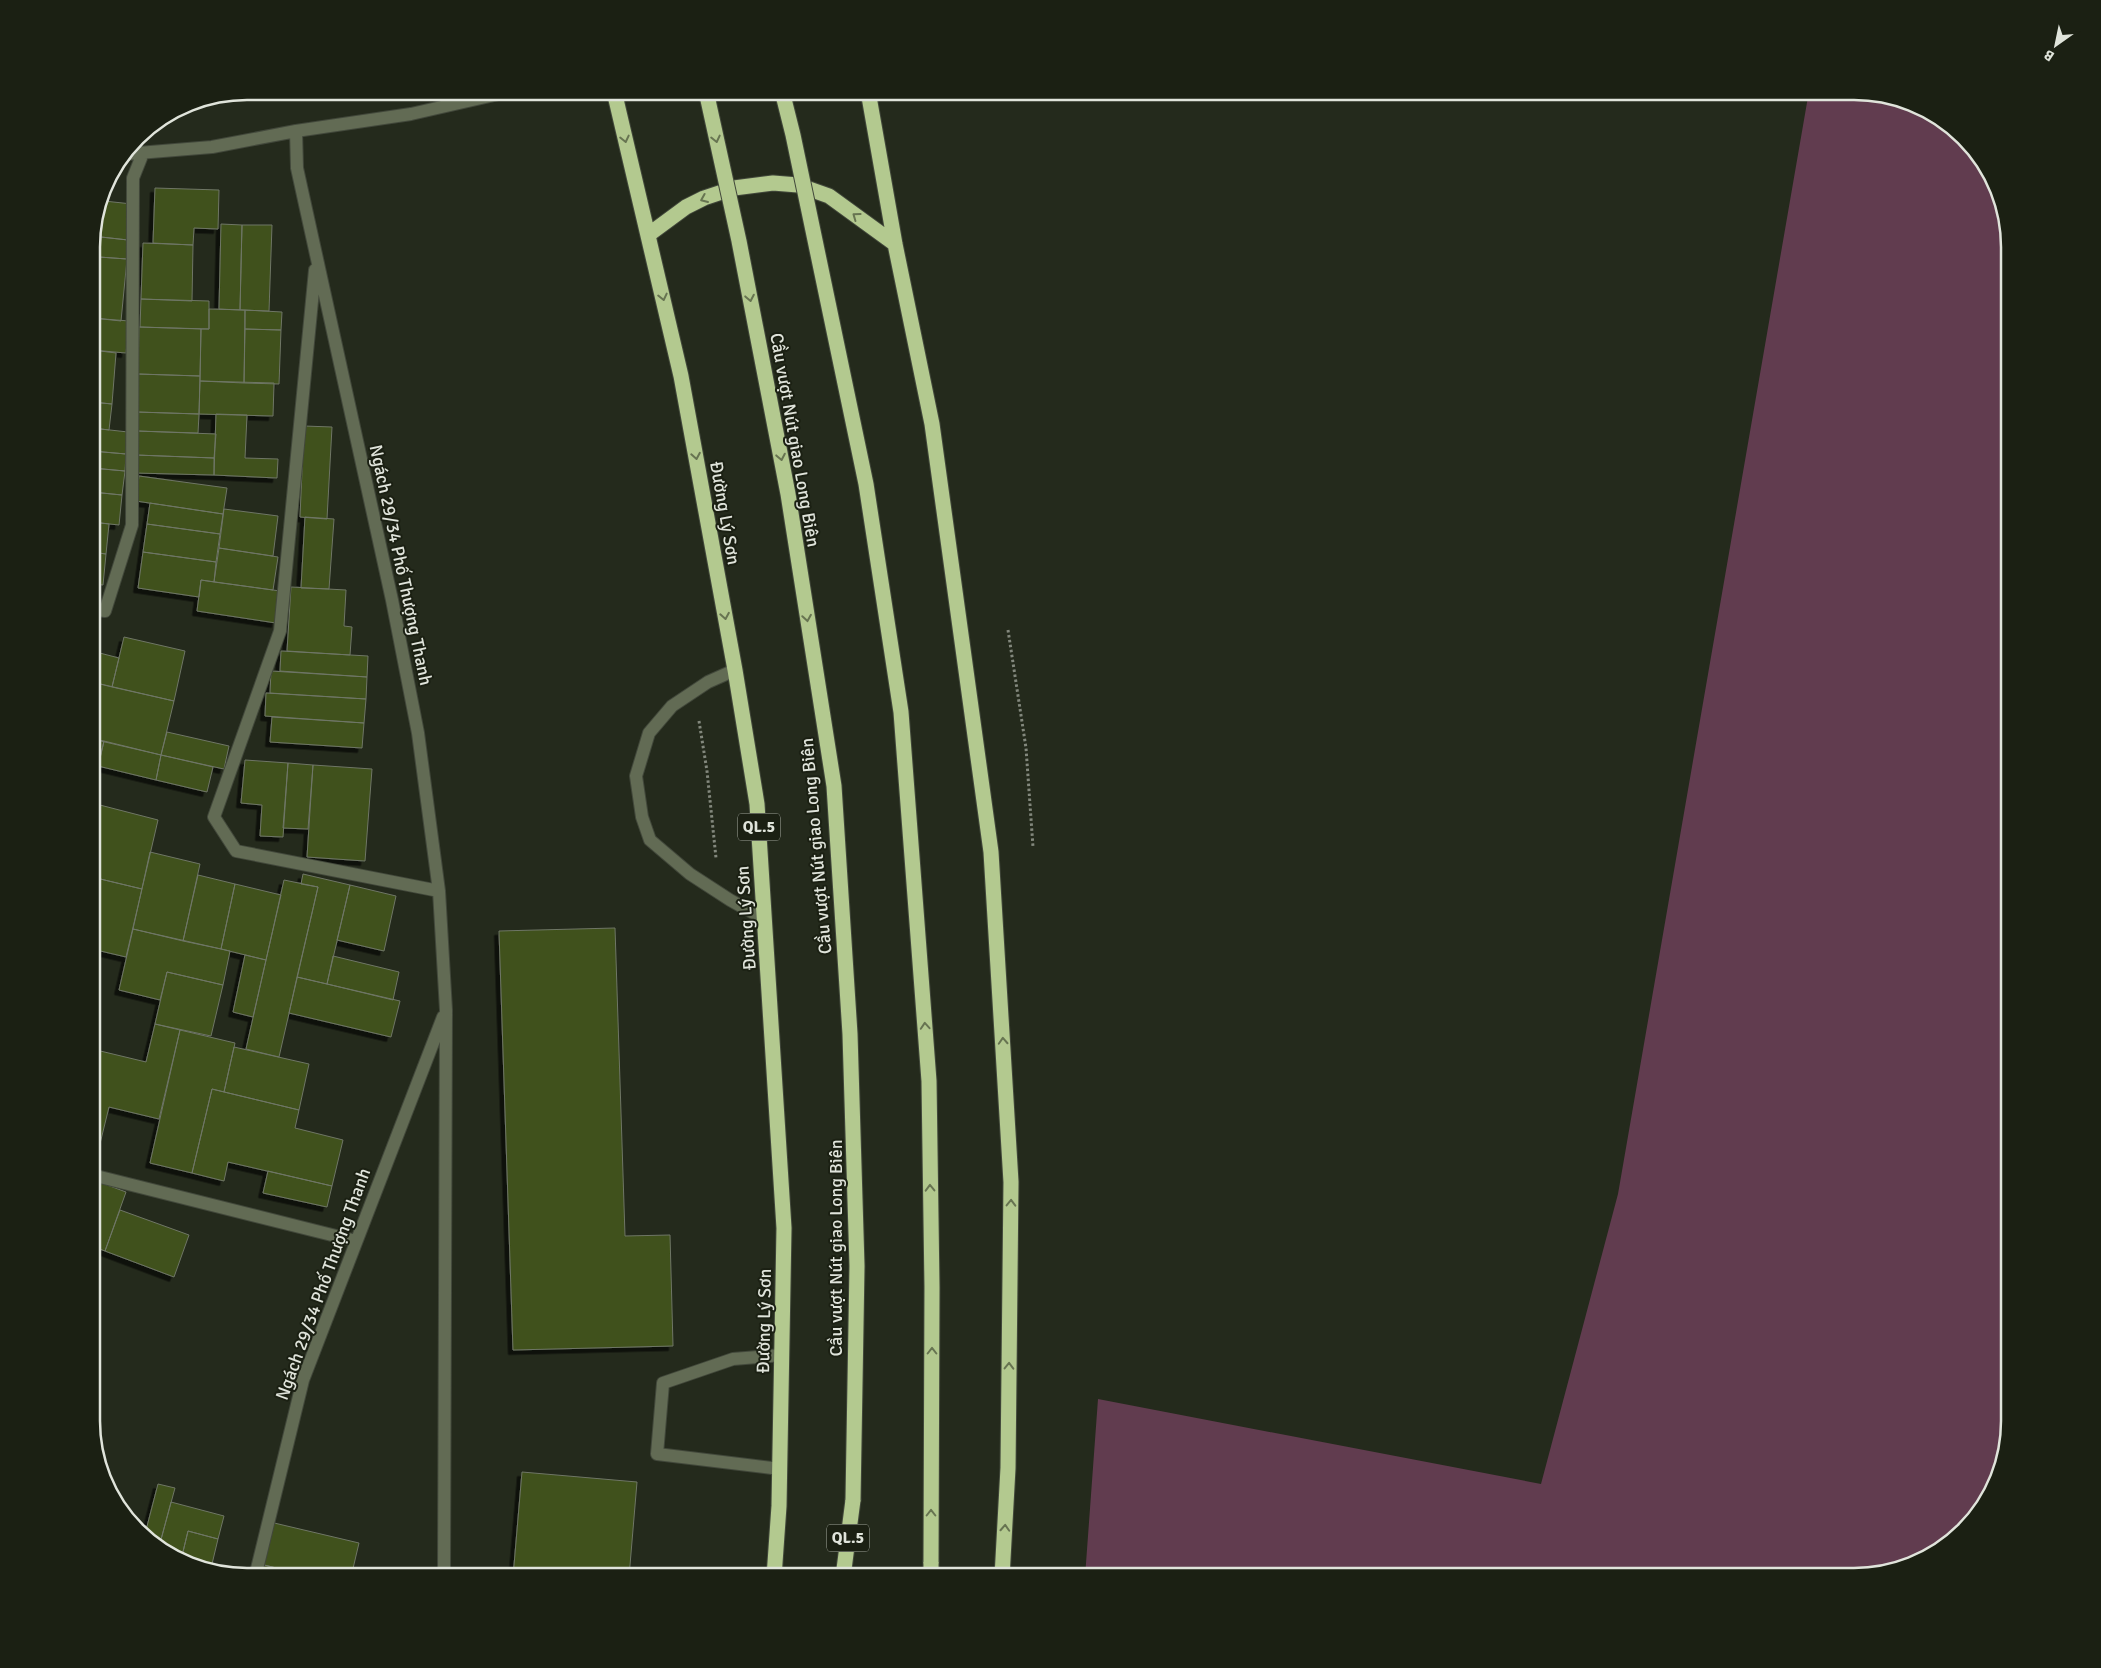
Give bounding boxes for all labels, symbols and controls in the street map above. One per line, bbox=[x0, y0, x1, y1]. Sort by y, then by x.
north arrow bbox=[2031, 20, 2081, 70]
text: B bbox=[2041, 46, 2057, 65]
one-way arrow bbox=[619, 134, 630, 143]
one-way arrow bbox=[711, 134, 721, 143]
one-way arrow bbox=[700, 192, 709, 203]
one-way arrow bbox=[852, 213, 862, 222]
one-way arrow bbox=[657, 292, 668, 301]
one-way arrow bbox=[744, 293, 755, 302]
street label: Cầu vượt Nút giao Long Biên bbox=[765, 331, 825, 549]
street label: Ngách 29/34 Phố Thượng Thanh bbox=[365, 443, 437, 687]
one-way arrow bbox=[690, 451, 700, 460]
one-way arrow bbox=[775, 453, 785, 462]
street label: Đường Lý Sơn bbox=[705, 460, 745, 566]
one-way arrow bbox=[719, 611, 730, 620]
one-way arrow bbox=[801, 614, 812, 622]
street label: Cầu vượt Nút giao Long Biên bbox=[796, 737, 836, 955]
road number: QL.5 bbox=[738, 814, 780, 840]
street label: Đường Lý Sơn bbox=[731, 865, 761, 971]
one-way arrow bbox=[919, 1022, 930, 1030]
one-way arrow bbox=[997, 1037, 1008, 1045]
street label: Cầu vượt Nút giao Long Biên bbox=[825, 1140, 847, 1356]
street label: Ngách 29/34 Phố Thượng Thanh bbox=[271, 1165, 375, 1403]
one-way arrow bbox=[925, 1184, 936, 1192]
one-way arrow bbox=[1006, 1199, 1016, 1206]
street label: Đường Lý Sơn bbox=[752, 1268, 776, 1374]
one-way arrow bbox=[927, 1347, 937, 1354]
one-way arrow bbox=[1004, 1361, 1014, 1369]
one-way arrow bbox=[926, 1509, 937, 1517]
one-way arrow bbox=[999, 1524, 1010, 1532]
road number: QL.5 bbox=[827, 1525, 869, 1552]

